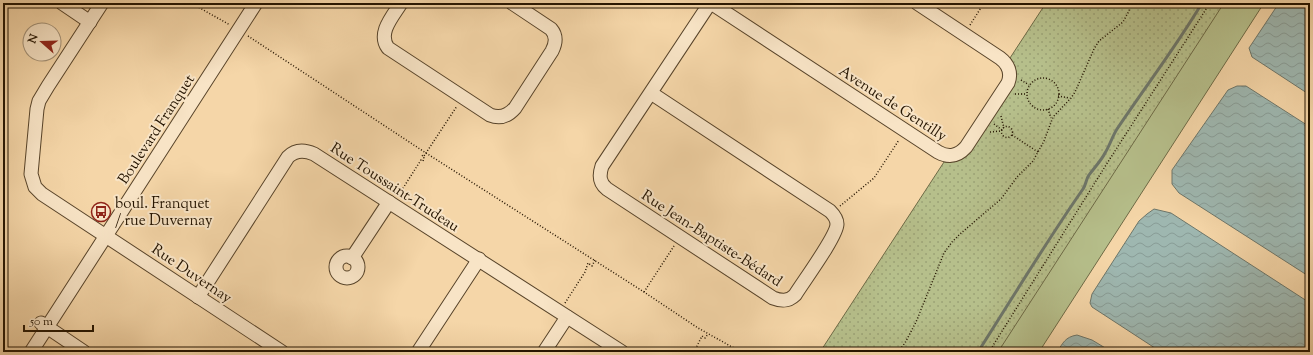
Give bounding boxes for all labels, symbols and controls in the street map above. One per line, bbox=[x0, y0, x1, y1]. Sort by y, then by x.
north arrow bbox=[22, 22, 62, 62]
text: N bbox=[24, 32, 43, 47]
street label: Avenue de Gentilly bbox=[834, 61, 951, 147]
street label: Boulevard Franquet bbox=[114, 71, 201, 189]
street label: Rue Toussaint-Trudeau bbox=[326, 139, 463, 238]
street label: Rue Jean-Baptiste-Bédard bbox=[637, 186, 786, 293]
place label: boul. Franquet / rue Duvernay bbox=[115, 194, 213, 232]
bus stop icon: boul. Franquet / rue Duvernay bbox=[90, 201, 112, 223]
street label: Rue Duvernay bbox=[147, 240, 236, 309]
scale bar bbox=[24, 307, 93, 333]
text: 50 m bbox=[29, 313, 53, 331]

